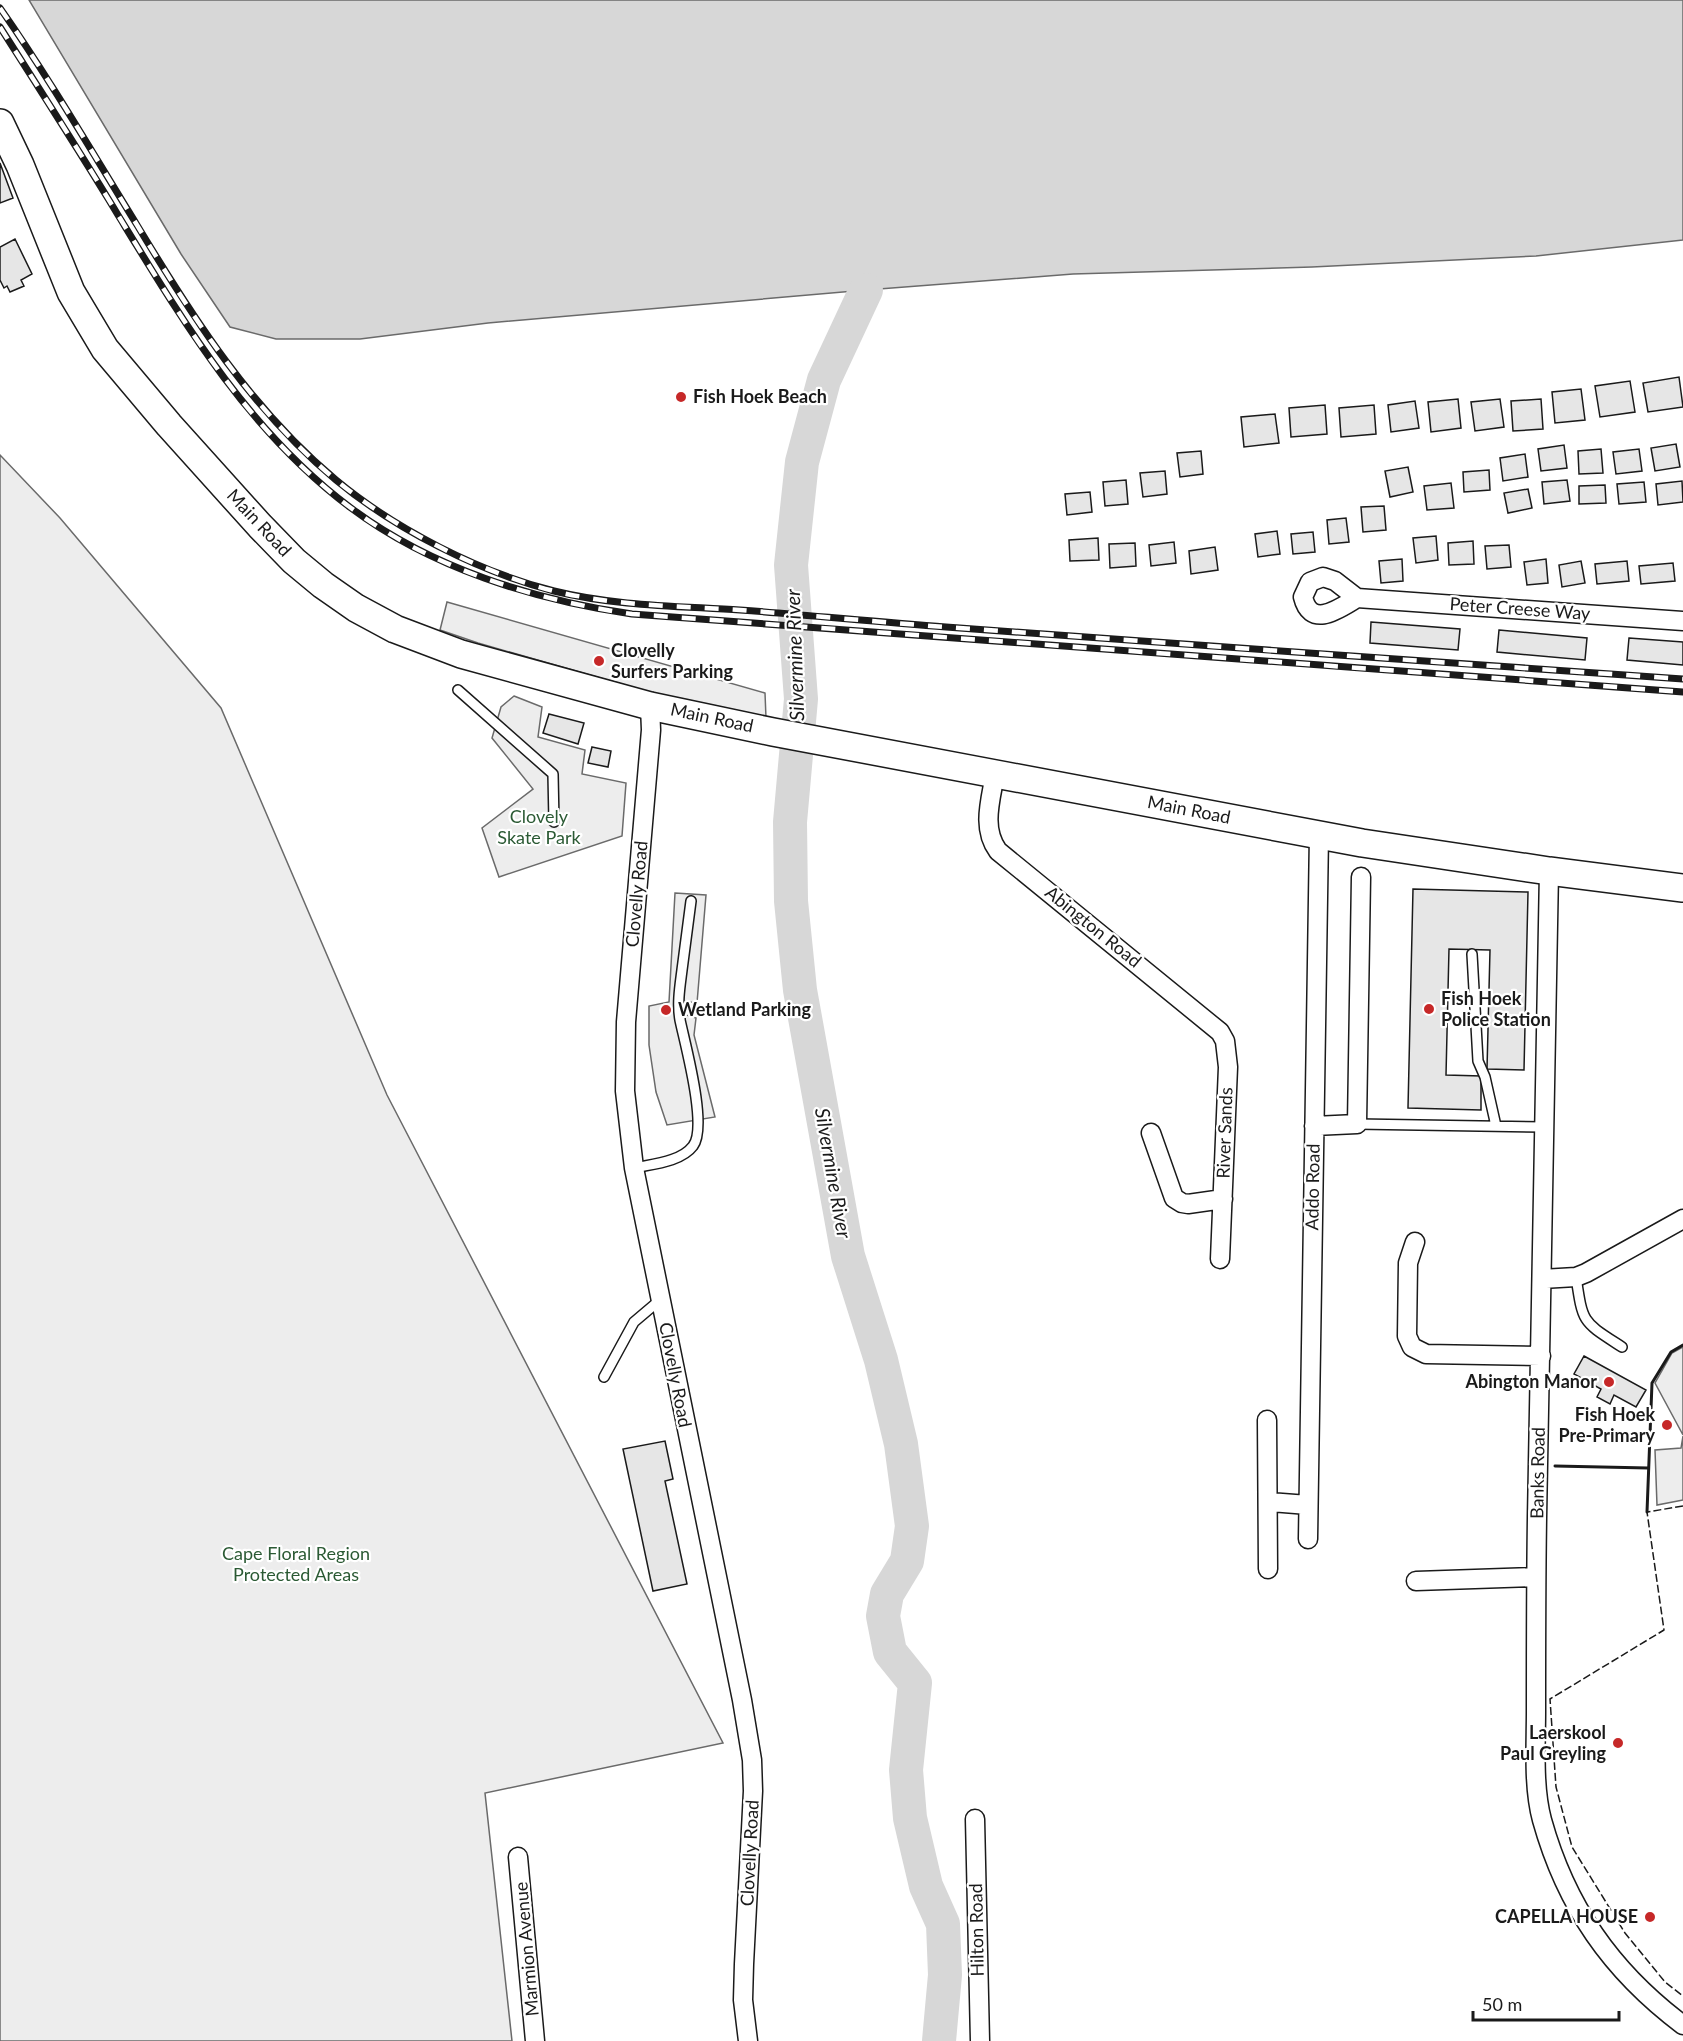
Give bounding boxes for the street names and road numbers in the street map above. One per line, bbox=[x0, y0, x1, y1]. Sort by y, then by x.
street label: Main Road bbox=[223, 484, 297, 561]
street label: Peter Creese Way bbox=[1449, 592, 1592, 624]
street label: Main Road bbox=[669, 697, 756, 737]
street label: Main Road bbox=[1146, 790, 1233, 828]
street label: Clovelly Road bbox=[620, 840, 652, 948]
street label: Abington Road bbox=[1041, 881, 1146, 972]
street label: River Sands bbox=[1211, 1087, 1237, 1179]
street label: Addo Road bbox=[1300, 1143, 1324, 1231]
street label: Clovelly Road bbox=[655, 1320, 697, 1429]
street label: Banks Road bbox=[1525, 1427, 1549, 1519]
street label: Clovelly Road bbox=[735, 1799, 763, 1907]
street label: Marmion Avenue bbox=[509, 1881, 543, 2017]
street label: Hilton Road bbox=[964, 1883, 988, 1977]

